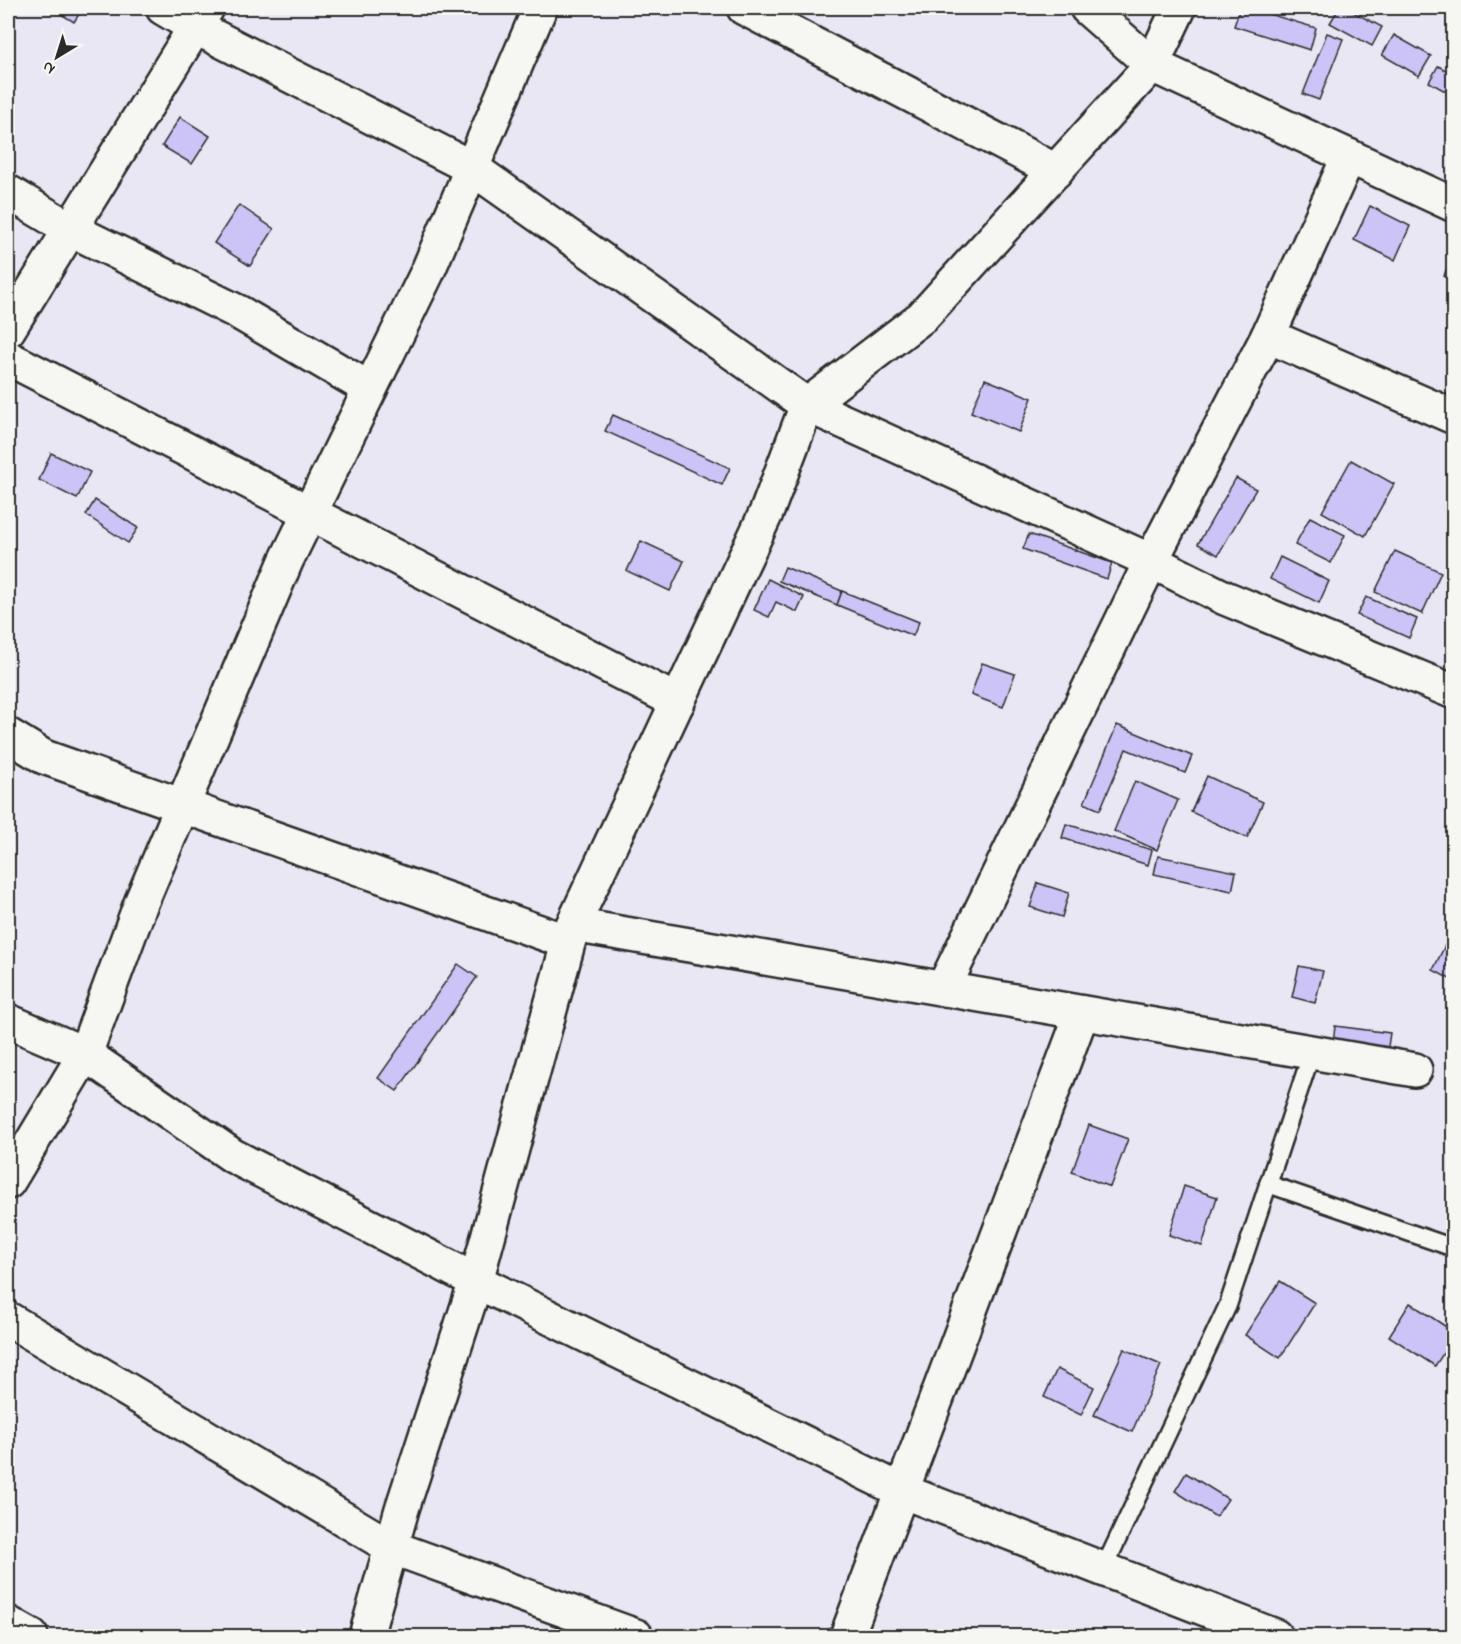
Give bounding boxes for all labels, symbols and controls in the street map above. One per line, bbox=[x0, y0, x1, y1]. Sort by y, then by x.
north arrow bbox=[27, 27, 87, 87]
text: N bbox=[37, 54, 61, 80]

